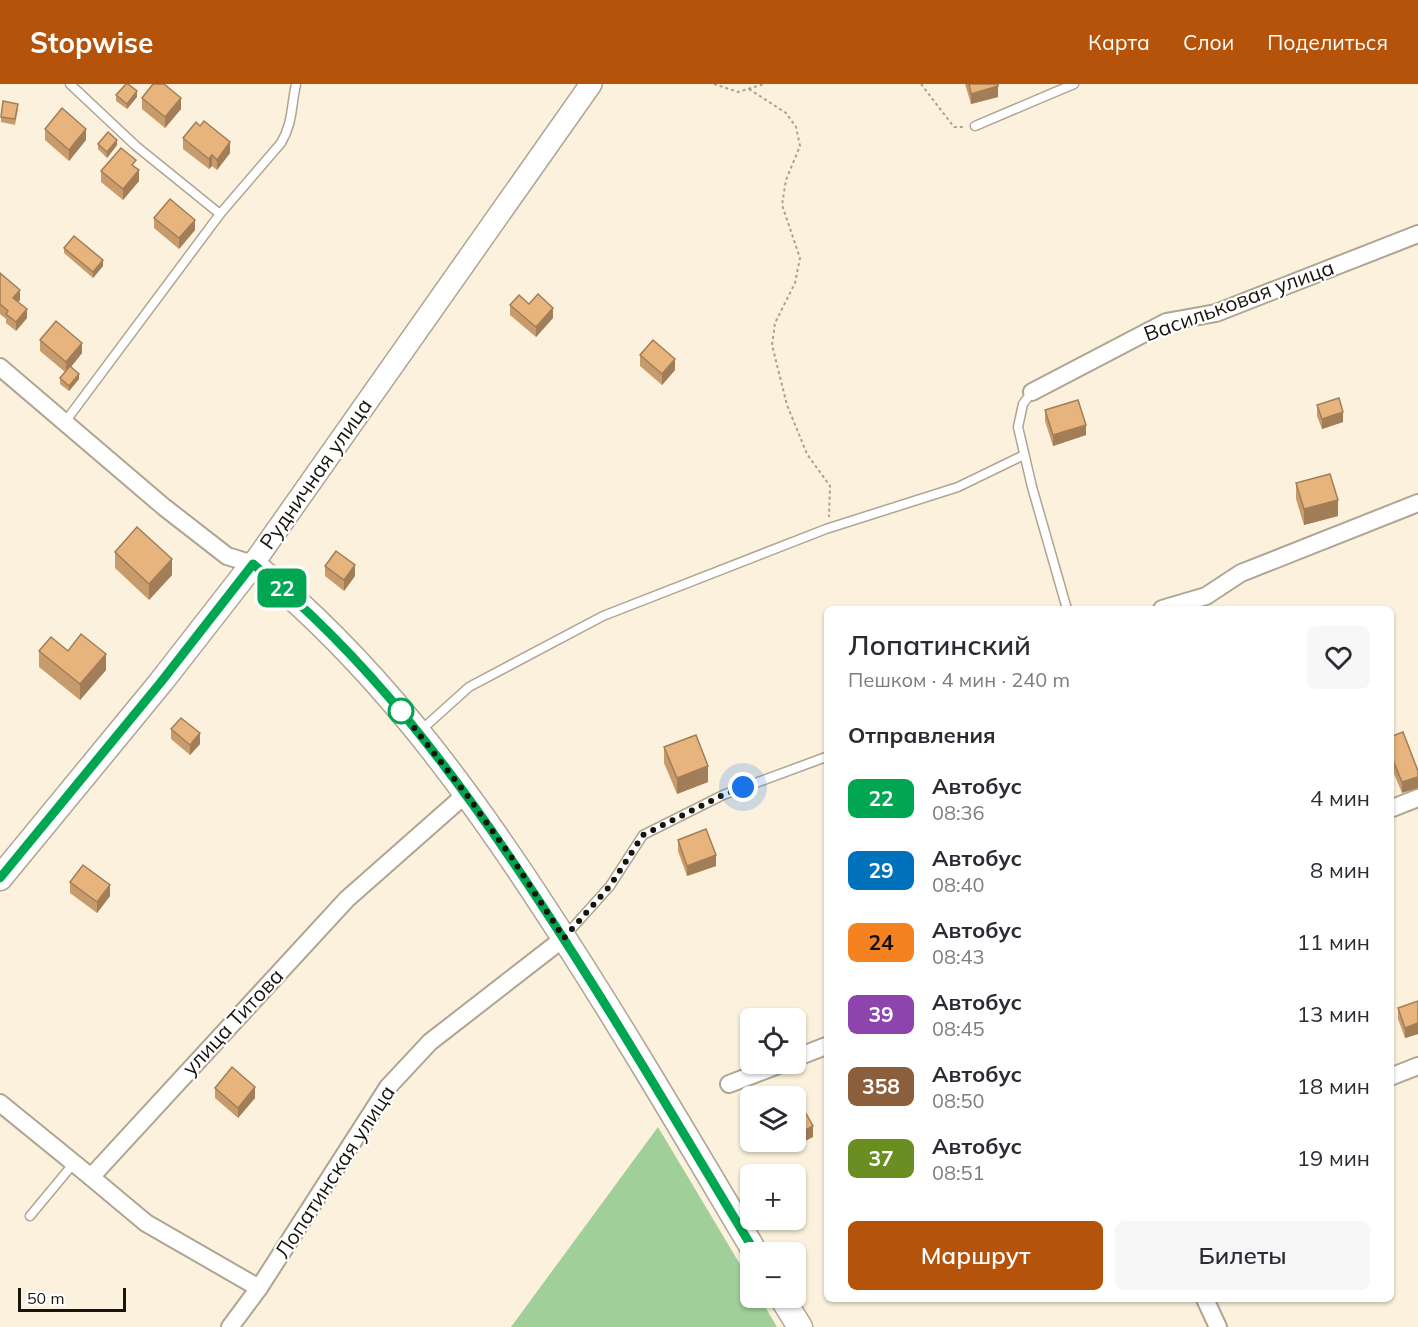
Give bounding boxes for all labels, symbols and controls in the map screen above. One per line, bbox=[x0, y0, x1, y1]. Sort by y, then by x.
text: Stopwise bbox=[30, 25, 153, 60]
text: Карта bbox=[1088, 29, 1150, 55]
text: Слои bbox=[1183, 29, 1234, 55]
text: Поделиться bbox=[1267, 29, 1388, 55]
street label: Васильковая улица bbox=[1140, 254, 1337, 347]
street label: Рудничная улица bbox=[253, 393, 377, 554]
line badge: 22 bbox=[255, 568, 309, 608]
text: 22 bbox=[269, 575, 295, 601]
button: heart bbox=[1307, 626, 1370, 689]
text: Лопатинский bbox=[848, 627, 1031, 662]
text: Пешком · 4 мин · 240 m bbox=[848, 667, 1070, 692]
unlabelled marker bbox=[388, 698, 414, 724]
text: Отправления bbox=[848, 721, 996, 749]
your location bbox=[728, 772, 758, 802]
text: Автобус bbox=[932, 772, 1022, 800]
text: 4 мин bbox=[1310, 784, 1370, 812]
text: 22 bbox=[868, 785, 894, 811]
text: 08:36 bbox=[932, 800, 985, 825]
text: Автобус bbox=[932, 844, 1022, 872]
text: 8 мин bbox=[1310, 856, 1370, 884]
text: 29 bbox=[868, 857, 894, 883]
text: 08:40 bbox=[932, 872, 985, 897]
text: Автобус bbox=[932, 916, 1022, 944]
text: 11 мин bbox=[1297, 928, 1370, 956]
text: 24 bbox=[868, 929, 894, 955]
text: 08:43 bbox=[932, 944, 985, 969]
street label: улица Титова bbox=[176, 963, 288, 1080]
text: Автобус bbox=[932, 988, 1022, 1016]
text: 13 мин bbox=[1297, 1000, 1370, 1028]
text: 39 bbox=[868, 1001, 894, 1027]
map controls bbox=[740, 1008, 806, 1308]
button: locate bbox=[740, 1008, 806, 1074]
text: 08:45 bbox=[932, 1016, 985, 1041]
text: Автобус bbox=[932, 1060, 1022, 1088]
text: 18 мин bbox=[1297, 1072, 1370, 1100]
text: 358 bbox=[862, 1073, 900, 1099]
street label: Лопатинская улица bbox=[269, 1080, 400, 1263]
button: layers bbox=[740, 1086, 806, 1152]
text: 08:50 bbox=[932, 1088, 985, 1113]
text: Автобус bbox=[932, 1132, 1022, 1160]
text: 19 мин bbox=[1297, 1144, 1370, 1172]
text: 37 bbox=[868, 1145, 894, 1171]
text: 08:51 bbox=[932, 1160, 985, 1185]
button: + bbox=[740, 1164, 806, 1230]
button: Маршрут bbox=[848, 1221, 1103, 1290]
button: Билеты bbox=[1115, 1221, 1370, 1290]
button: − bbox=[740, 1242, 806, 1308]
scale bar bbox=[18, 1285, 126, 1312]
text: 50 m bbox=[27, 1288, 64, 1308]

